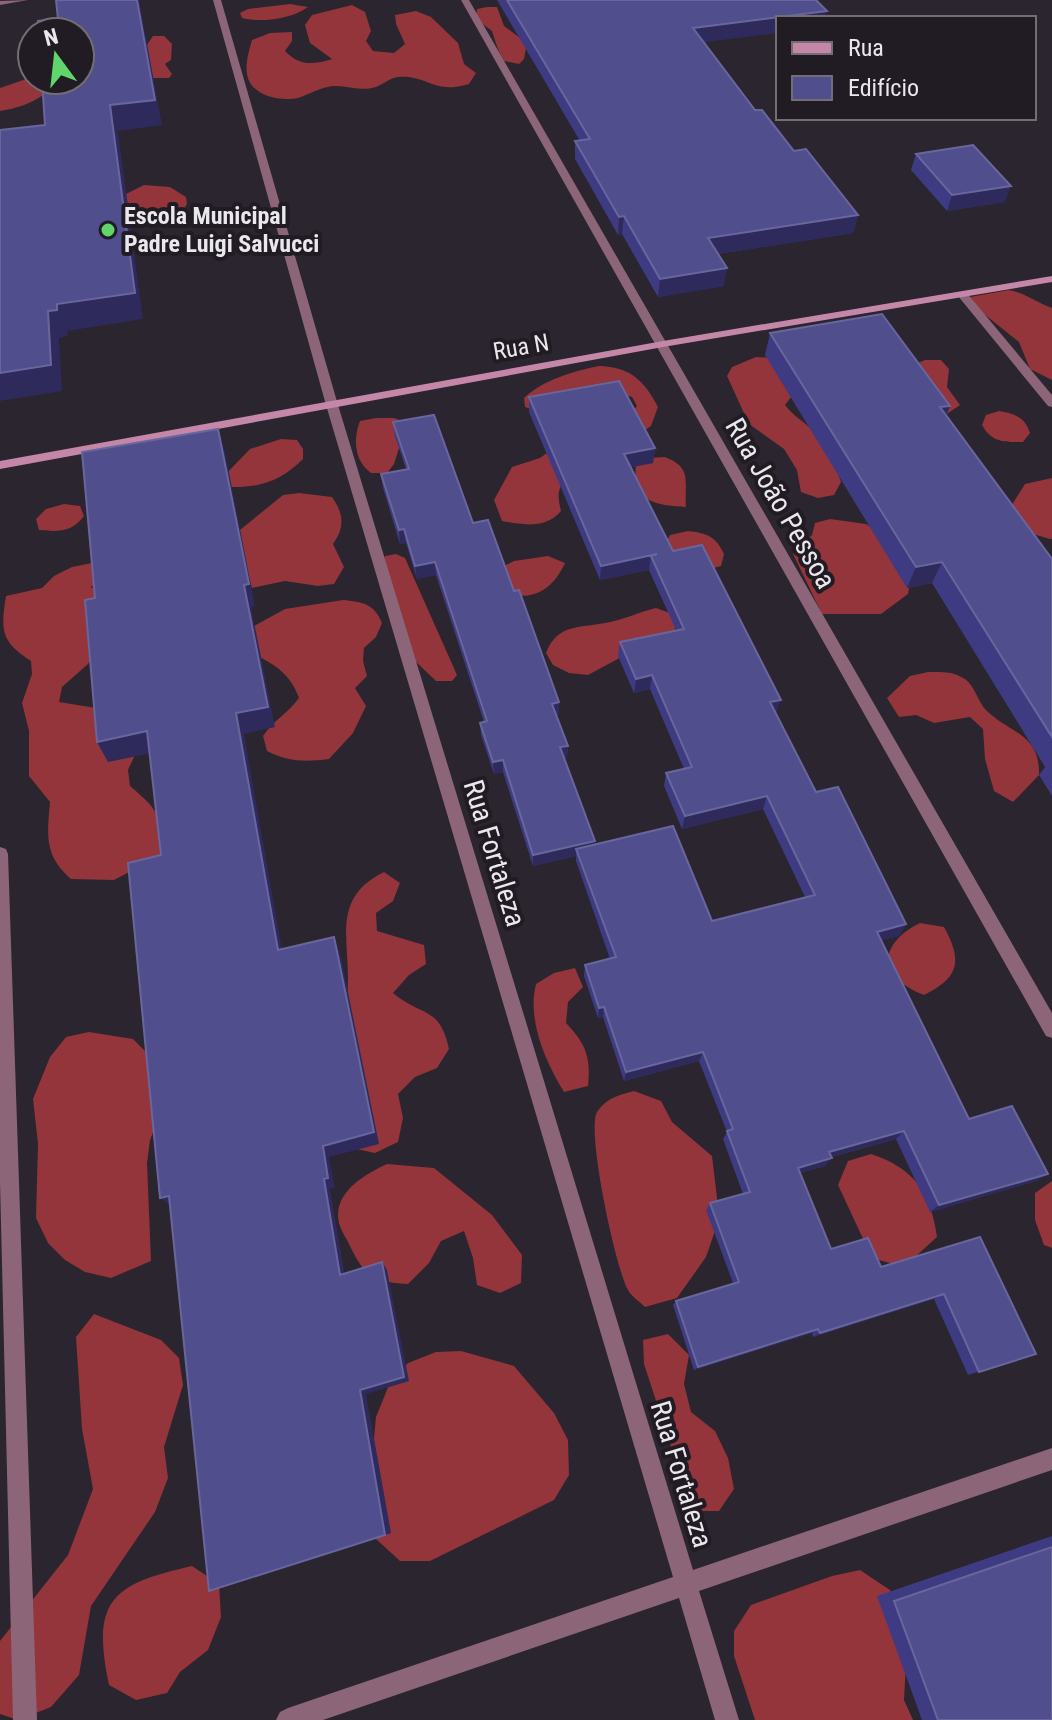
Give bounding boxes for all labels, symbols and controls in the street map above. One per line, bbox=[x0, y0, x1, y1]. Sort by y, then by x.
north arrow bbox=[16, 16, 96, 96]
legend bbox=[776, 16, 1036, 120]
text: N bbox=[41, 23, 61, 51]
text: Rua bbox=[848, 34, 884, 62]
text: Edifício bbox=[848, 74, 919, 102]
place label: Escola Municipal Padre Luigi Salvucci bbox=[124, 202, 319, 258]
marker: Escola Municipal Padre Luigi Salvucci bbox=[99, 221, 117, 239]
street label: Rua N bbox=[491, 328, 551, 366]
street label: Rua João Pessoa bbox=[718, 412, 843, 594]
street label: Rua Fortaleza bbox=[457, 776, 532, 930]
street label: Rua Fortaleza bbox=[644, 1397, 719, 1551]

